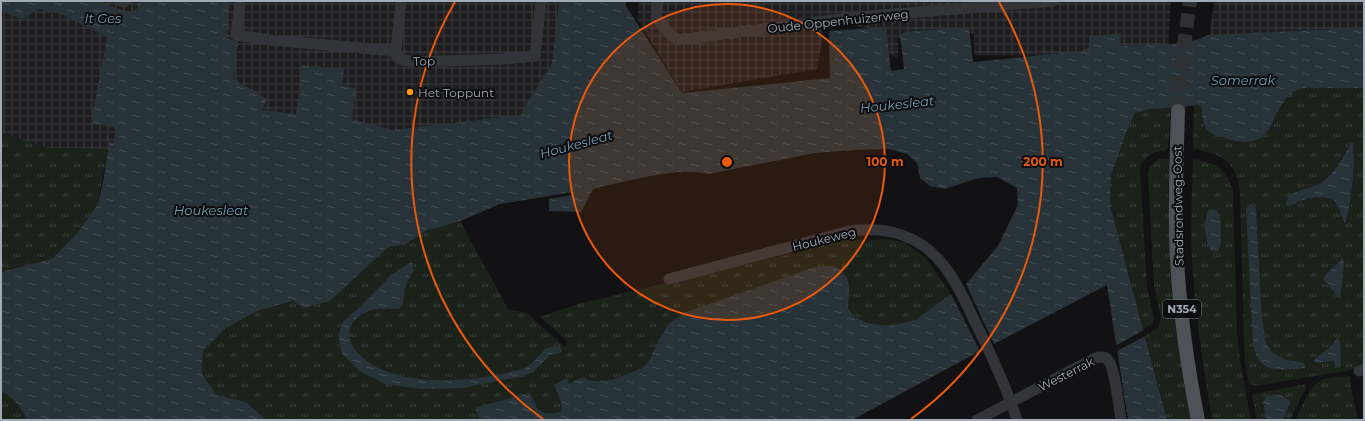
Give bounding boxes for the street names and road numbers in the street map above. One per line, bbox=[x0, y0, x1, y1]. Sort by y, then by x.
street label: Oude Oppenhuizerweg bbox=[767, 6, 909, 36]
street label: Top bbox=[413, 53, 435, 69]
street label: Stadsrondweg-Oost bbox=[1169, 146, 1187, 266]
street label: Houkeweg bbox=[791, 224, 857, 254]
road number: N354 bbox=[1163, 300, 1201, 318]
street label: Westerrak bbox=[1035, 353, 1097, 395]

